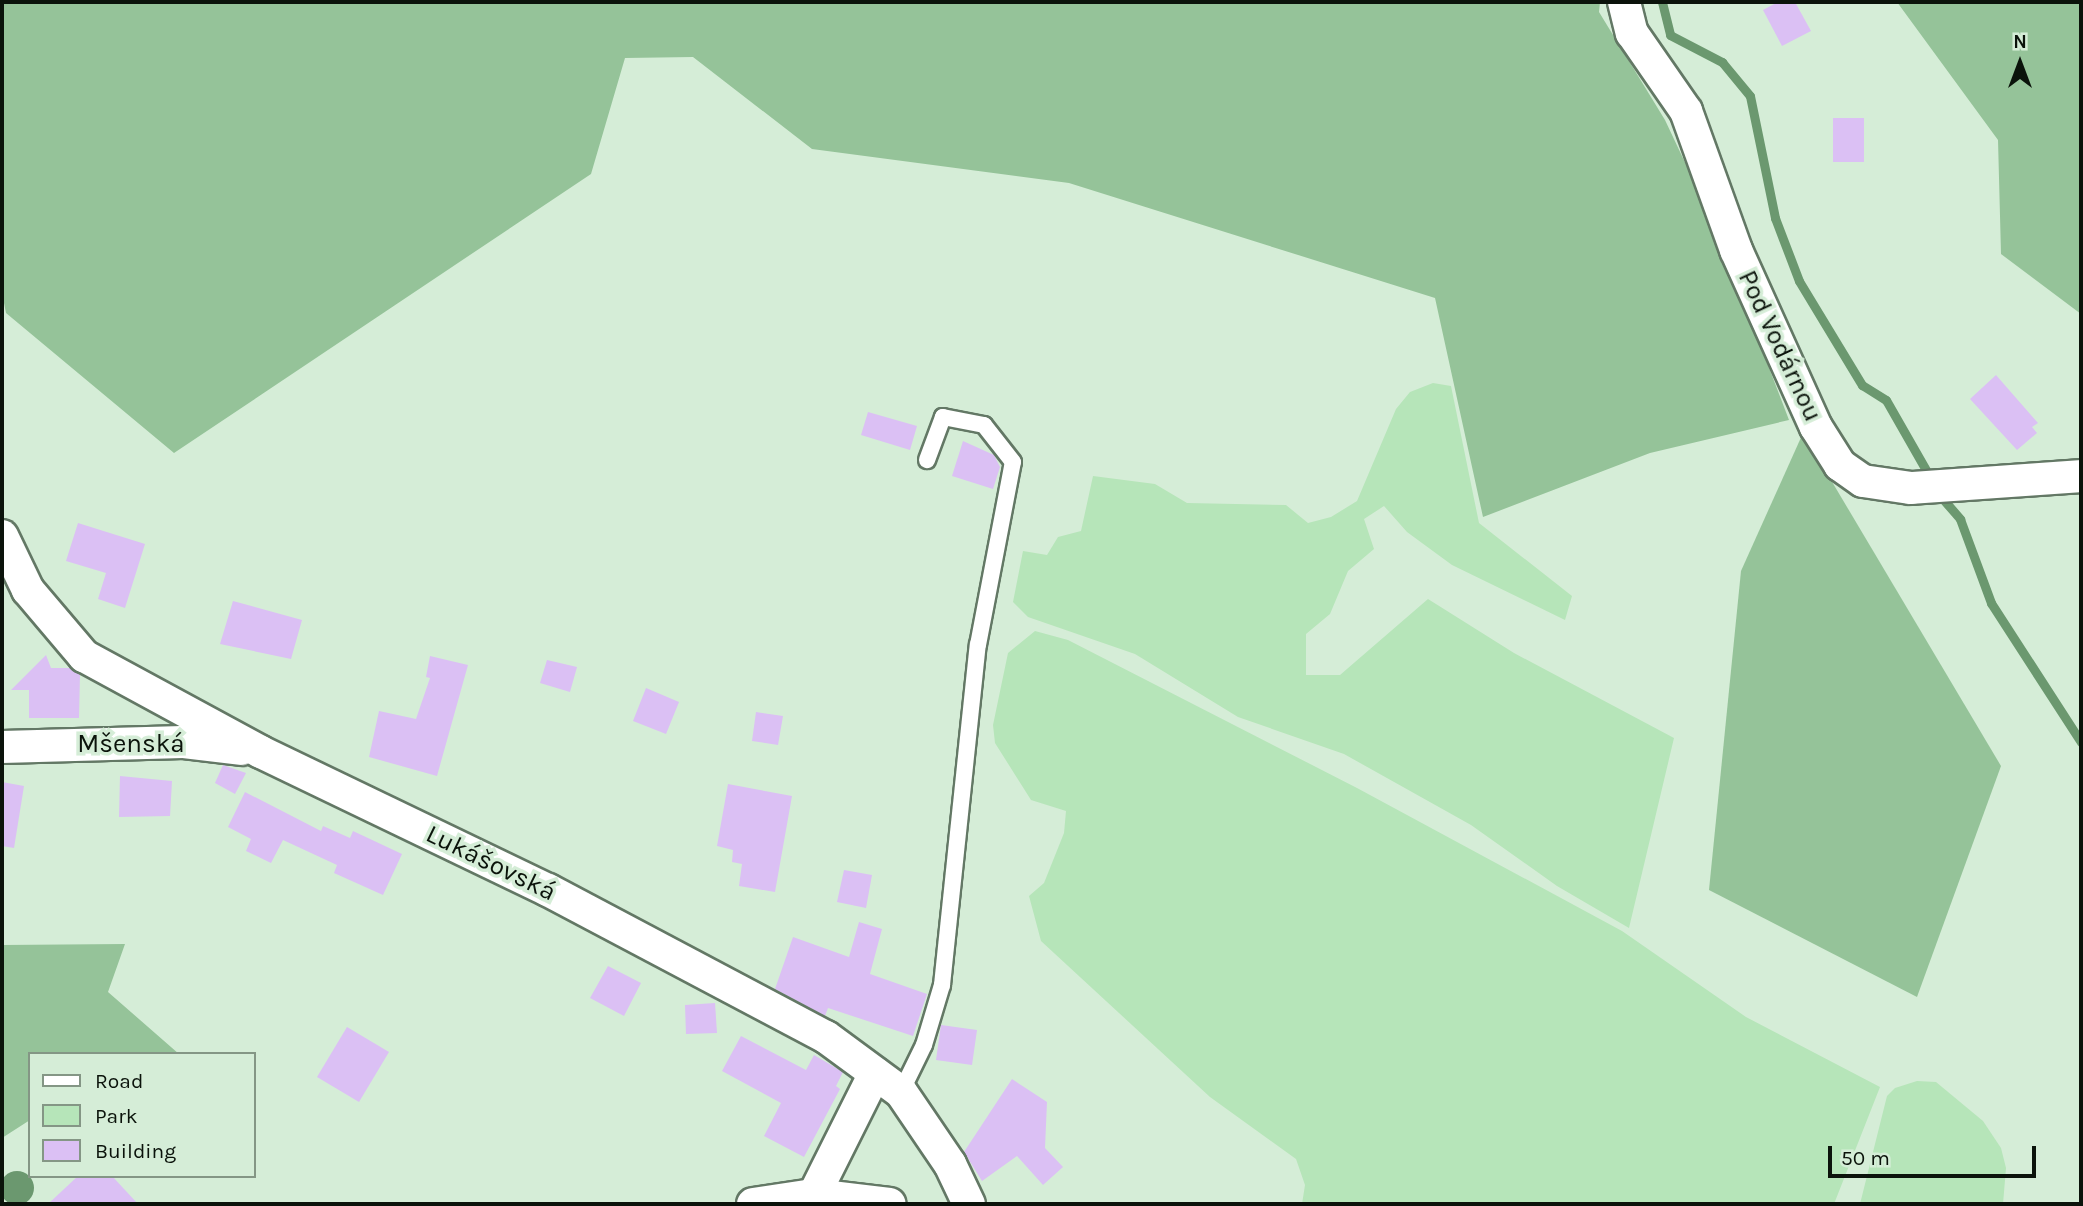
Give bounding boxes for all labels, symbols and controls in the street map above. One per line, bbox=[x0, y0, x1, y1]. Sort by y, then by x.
north arrow bbox=[1985, 28, 2055, 98]
text: N bbox=[2013, 31, 2027, 53]
street label: Pod Vodárnou bbox=[1731, 266, 1829, 426]
street label: Mšenská bbox=[77, 728, 185, 760]
street label: Lukášovská bbox=[421, 818, 561, 908]
legend bbox=[28, 1052, 256, 1178]
text: Road bbox=[95, 1069, 143, 1093]
text: Park bbox=[95, 1104, 138, 1128]
scale bar bbox=[1831, 1132, 2039, 1176]
text: Building bbox=[95, 1139, 176, 1163]
text: 50 m bbox=[1841, 1146, 1890, 1170]

